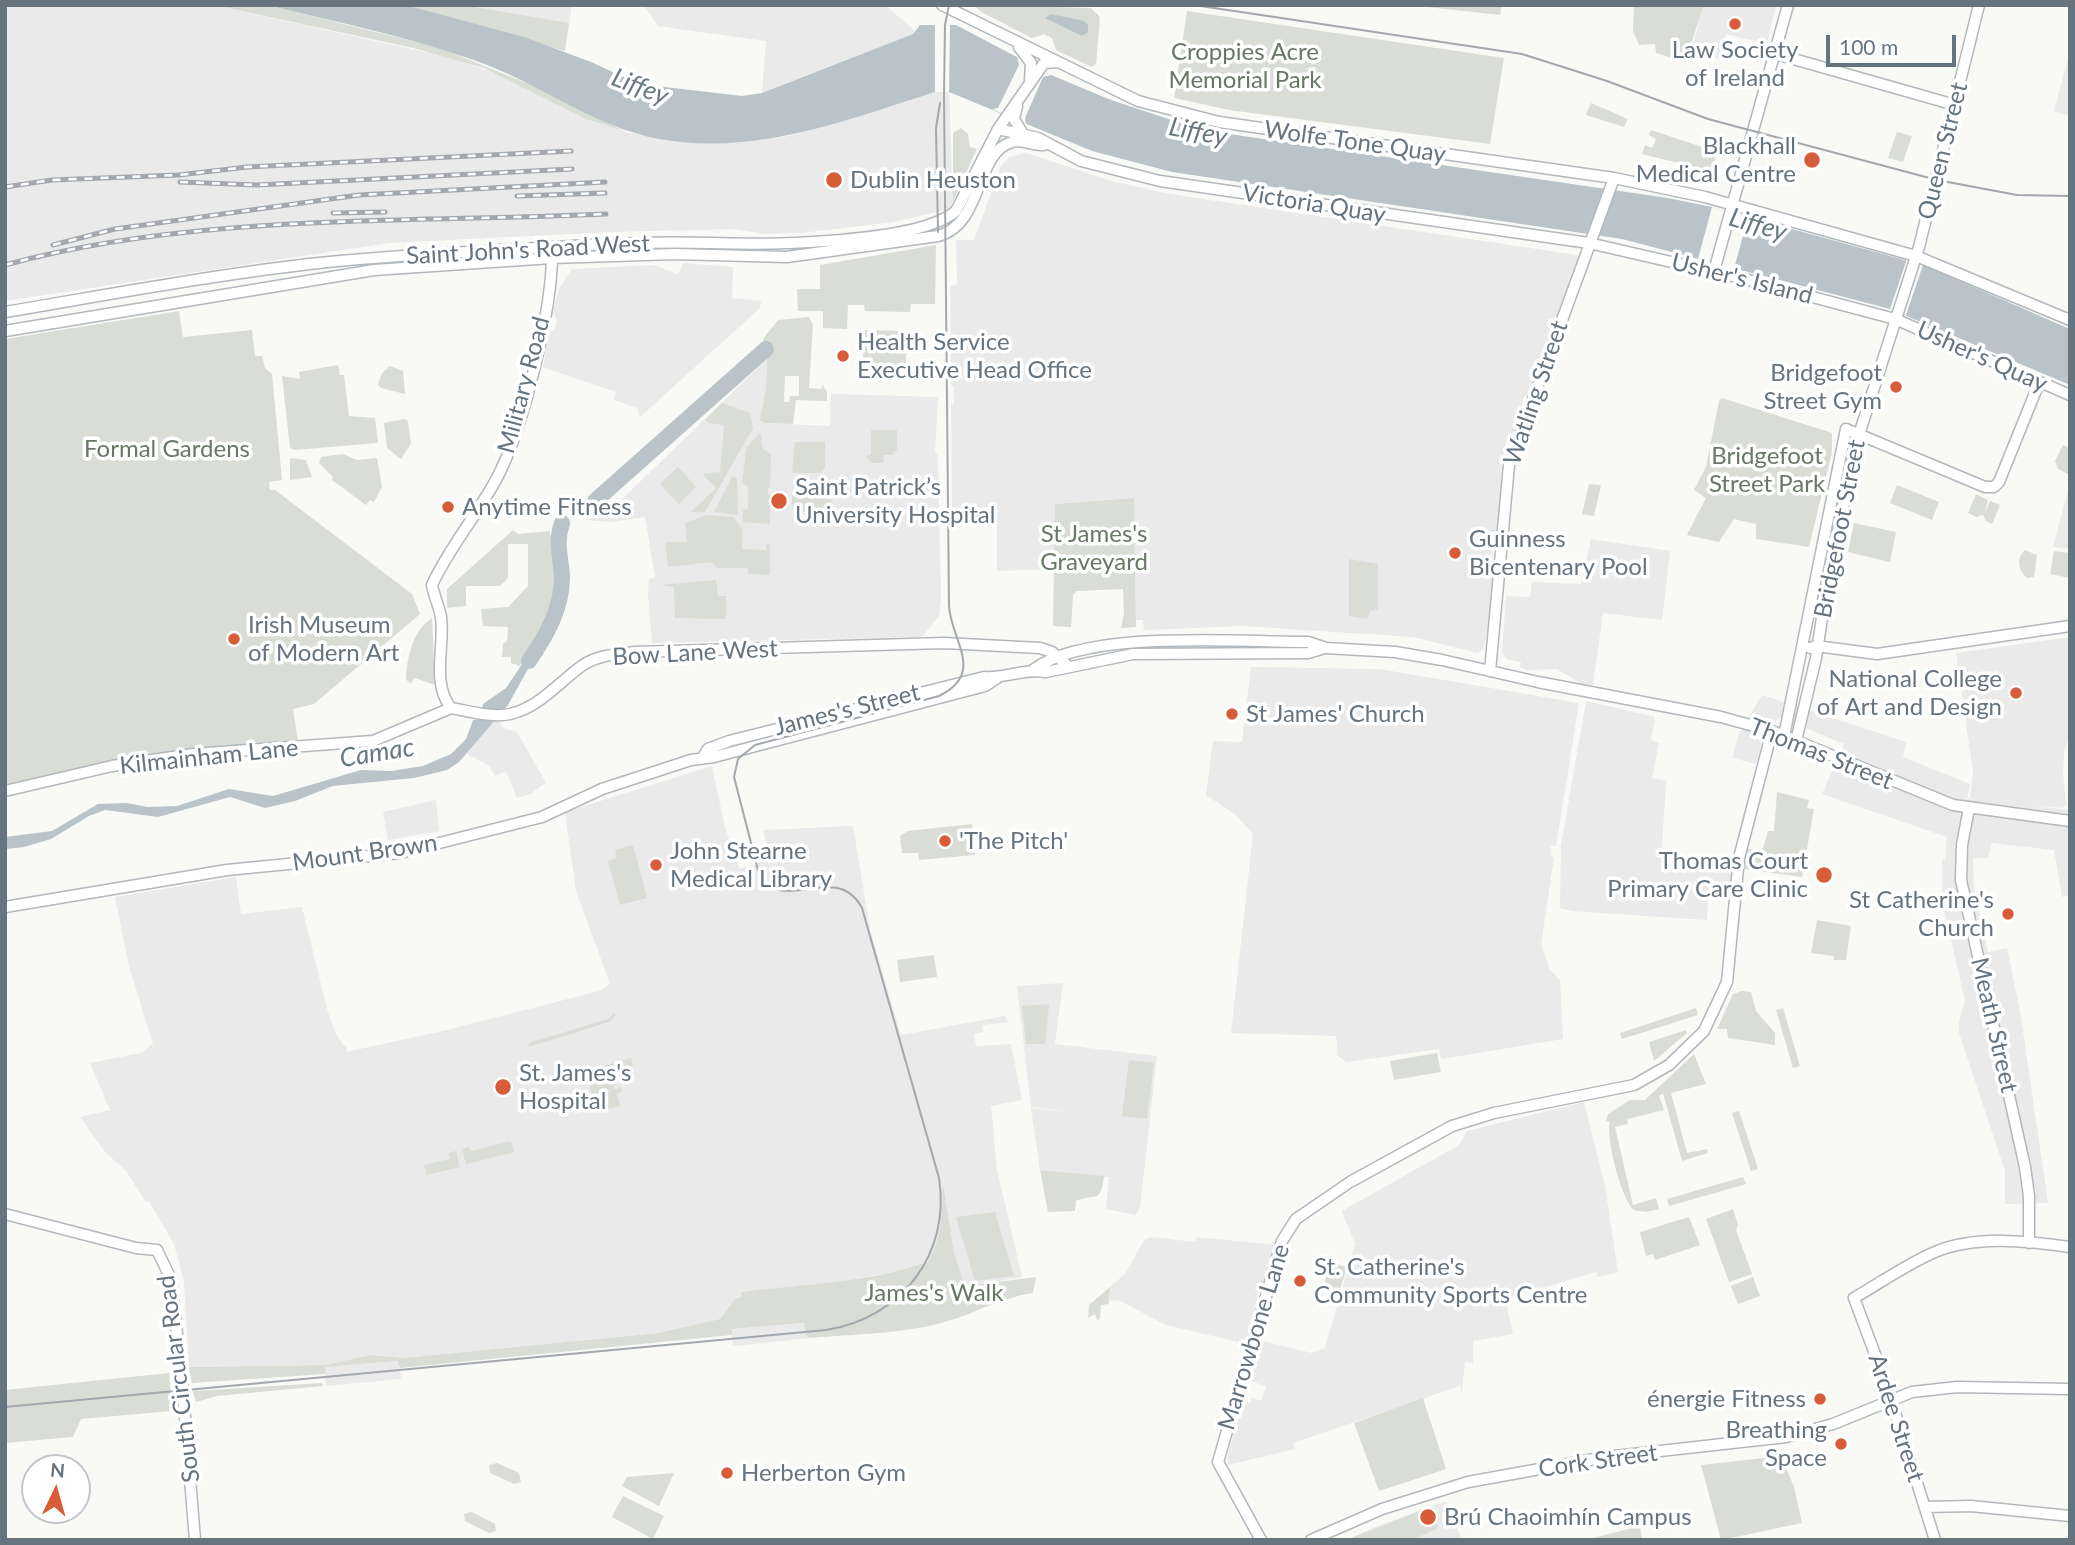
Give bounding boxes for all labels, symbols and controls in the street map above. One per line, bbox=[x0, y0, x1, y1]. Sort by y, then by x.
marker: Law Society of Ireland bbox=[1727, 16, 1743, 32]
scale bar bbox=[1830, 21, 1960, 65]
text: 100 m bbox=[1839, 34, 1898, 59]
place label: Law Society of Ireland bbox=[1672, 36, 1798, 92]
park label: Croppies Acre Memorial Park bbox=[1168, 38, 1322, 94]
water label: Liffey bbox=[607, 62, 673, 112]
street label: Queen Street bbox=[1912, 79, 1974, 223]
water label: Liffey bbox=[1166, 111, 1230, 153]
street label: Wolfe Tone Quay bbox=[1262, 115, 1448, 169]
place label: Blackhall Medical Centre bbox=[1636, 132, 1796, 188]
marker: Blackhall Medical Centre bbox=[1802, 150, 1822, 170]
place label: Dublin Heuston bbox=[850, 166, 1016, 194]
marker: Dublin Heuston bbox=[824, 170, 844, 190]
street label: Victoria Quay bbox=[1240, 178, 1388, 230]
water label: Liffey bbox=[1726, 202, 1790, 248]
street label: Saint John's Road West bbox=[405, 229, 651, 271]
street label: Usher's Island bbox=[1668, 248, 1816, 310]
street label: Military Road bbox=[492, 314, 556, 456]
street label: Usher's Quay bbox=[1912, 315, 2052, 399]
street label: Watling Street bbox=[1498, 317, 1574, 469]
place label: Health Service Executive Head Office bbox=[857, 328, 1092, 384]
marker: Health Service Executive Head Office bbox=[835, 348, 851, 364]
place label: Bridgefoot Street Gym bbox=[1763, 359, 1882, 415]
marker: Bridgefoot Street Gym bbox=[1888, 379, 1904, 395]
park label: Formal Gardens bbox=[84, 435, 250, 463]
street label: Bridgefoot Street bbox=[1809, 437, 1871, 621]
park label: Bridgefoot Street Park bbox=[1709, 442, 1825, 498]
place label: Saint Patrick’s University Hospital bbox=[795, 473, 995, 529]
marker: Saint Patrick’s University Hospital bbox=[769, 491, 789, 511]
place label: Anytime Fitness bbox=[462, 493, 632, 521]
marker: Anytime Fitness bbox=[440, 499, 456, 515]
park label: St James's Graveyard bbox=[1040, 520, 1148, 576]
place label: Guinness Bicentenary Pool bbox=[1469, 525, 1648, 581]
marker: Guinness Bicentenary Pool bbox=[1447, 545, 1463, 561]
place label: Irish Museum of Modern Art bbox=[248, 611, 399, 667]
marker: Irish Museum of Modern Art bbox=[226, 631, 242, 647]
street label: Bow Lane West bbox=[612, 634, 778, 672]
place label: National College of Art and Design bbox=[1817, 665, 2002, 721]
street label: James's Street bbox=[771, 678, 923, 742]
marker: National College of Art and Design bbox=[2008, 685, 2024, 701]
place label: St James' Church bbox=[1246, 700, 1425, 728]
marker: St James' Church bbox=[1224, 706, 1240, 722]
street label: Thomas Street bbox=[1745, 712, 1897, 796]
water label: Camac bbox=[338, 732, 416, 774]
street label: Kilmainham Lane bbox=[118, 733, 300, 781]
place label: 'The Pitch' bbox=[959, 827, 1068, 855]
street label: Mount Brown bbox=[291, 829, 439, 877]
marker: 'The Pitch' bbox=[937, 833, 953, 849]
place label: John Stearne Medical Library bbox=[670, 837, 832, 893]
place label: Thomas Court Primary Care Clinic bbox=[1607, 847, 1808, 903]
marker: John Stearne Medical Library bbox=[648, 857, 664, 873]
marker: Thomas Court Primary Care Clinic bbox=[1814, 865, 1834, 885]
place label: St Catherine's Church bbox=[1849, 886, 1994, 942]
marker: St Catherine's Church bbox=[2000, 906, 2016, 922]
street label: Meath Street bbox=[1964, 955, 2024, 1095]
place label: St. James's Hospital bbox=[519, 1059, 631, 1115]
marker: St. James's Hospital bbox=[493, 1077, 513, 1097]
street label: Marrowbone Lane bbox=[1212, 1241, 1296, 1433]
place label: St. Catherine's Community Sports Centre bbox=[1314, 1253, 1587, 1309]
marker: St. Catherine's Community Sports Centre bbox=[1292, 1273, 1308, 1289]
street label: South Circular Road bbox=[152, 1274, 206, 1484]
park label: James's Walk bbox=[865, 1279, 1003, 1307]
street label: Ardee Street bbox=[1862, 1351, 1930, 1485]
place label: énergie Fitness bbox=[1647, 1385, 1806, 1413]
marker: énergie Fitness bbox=[1812, 1391, 1828, 1407]
place label: Breathing Space bbox=[1725, 1416, 1827, 1472]
marker: Breathing Space bbox=[1833, 1436, 1849, 1452]
street label: Cork Street bbox=[1537, 1438, 1659, 1484]
north arrow bbox=[21, 1454, 91, 1524]
text: N bbox=[49, 1457, 66, 1482]
place label: Herberton Gym bbox=[741, 1459, 906, 1487]
marker: Herberton Gym bbox=[719, 1465, 735, 1481]
place label: Brú Chaoimhín Campus bbox=[1444, 1503, 1692, 1531]
marker: Brú Chaoimhín Campus bbox=[1418, 1507, 1438, 1527]

